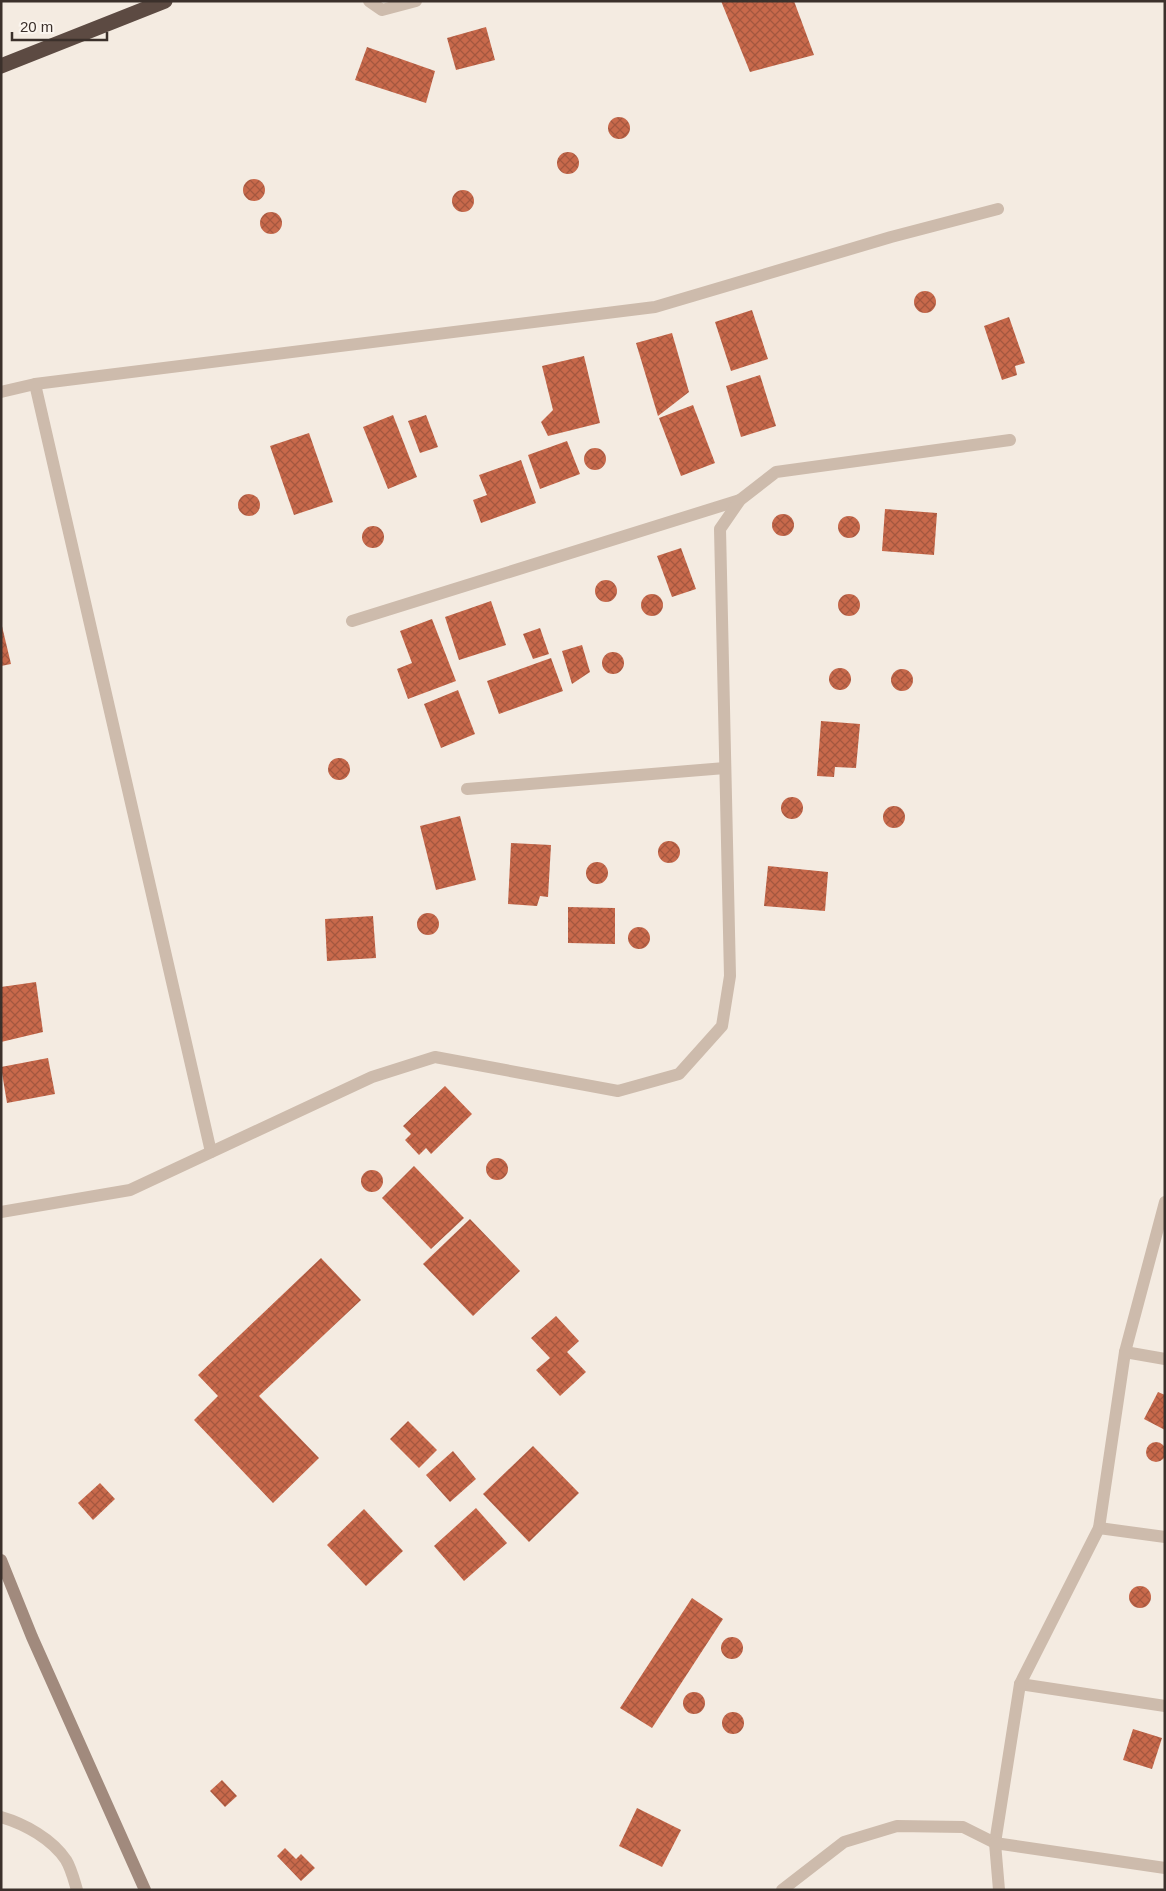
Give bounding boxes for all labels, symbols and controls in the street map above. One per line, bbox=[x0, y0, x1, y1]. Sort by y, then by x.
scale bar bbox=[12, 10, 108, 42]
text: 20 m bbox=[20, 18, 53, 35]

